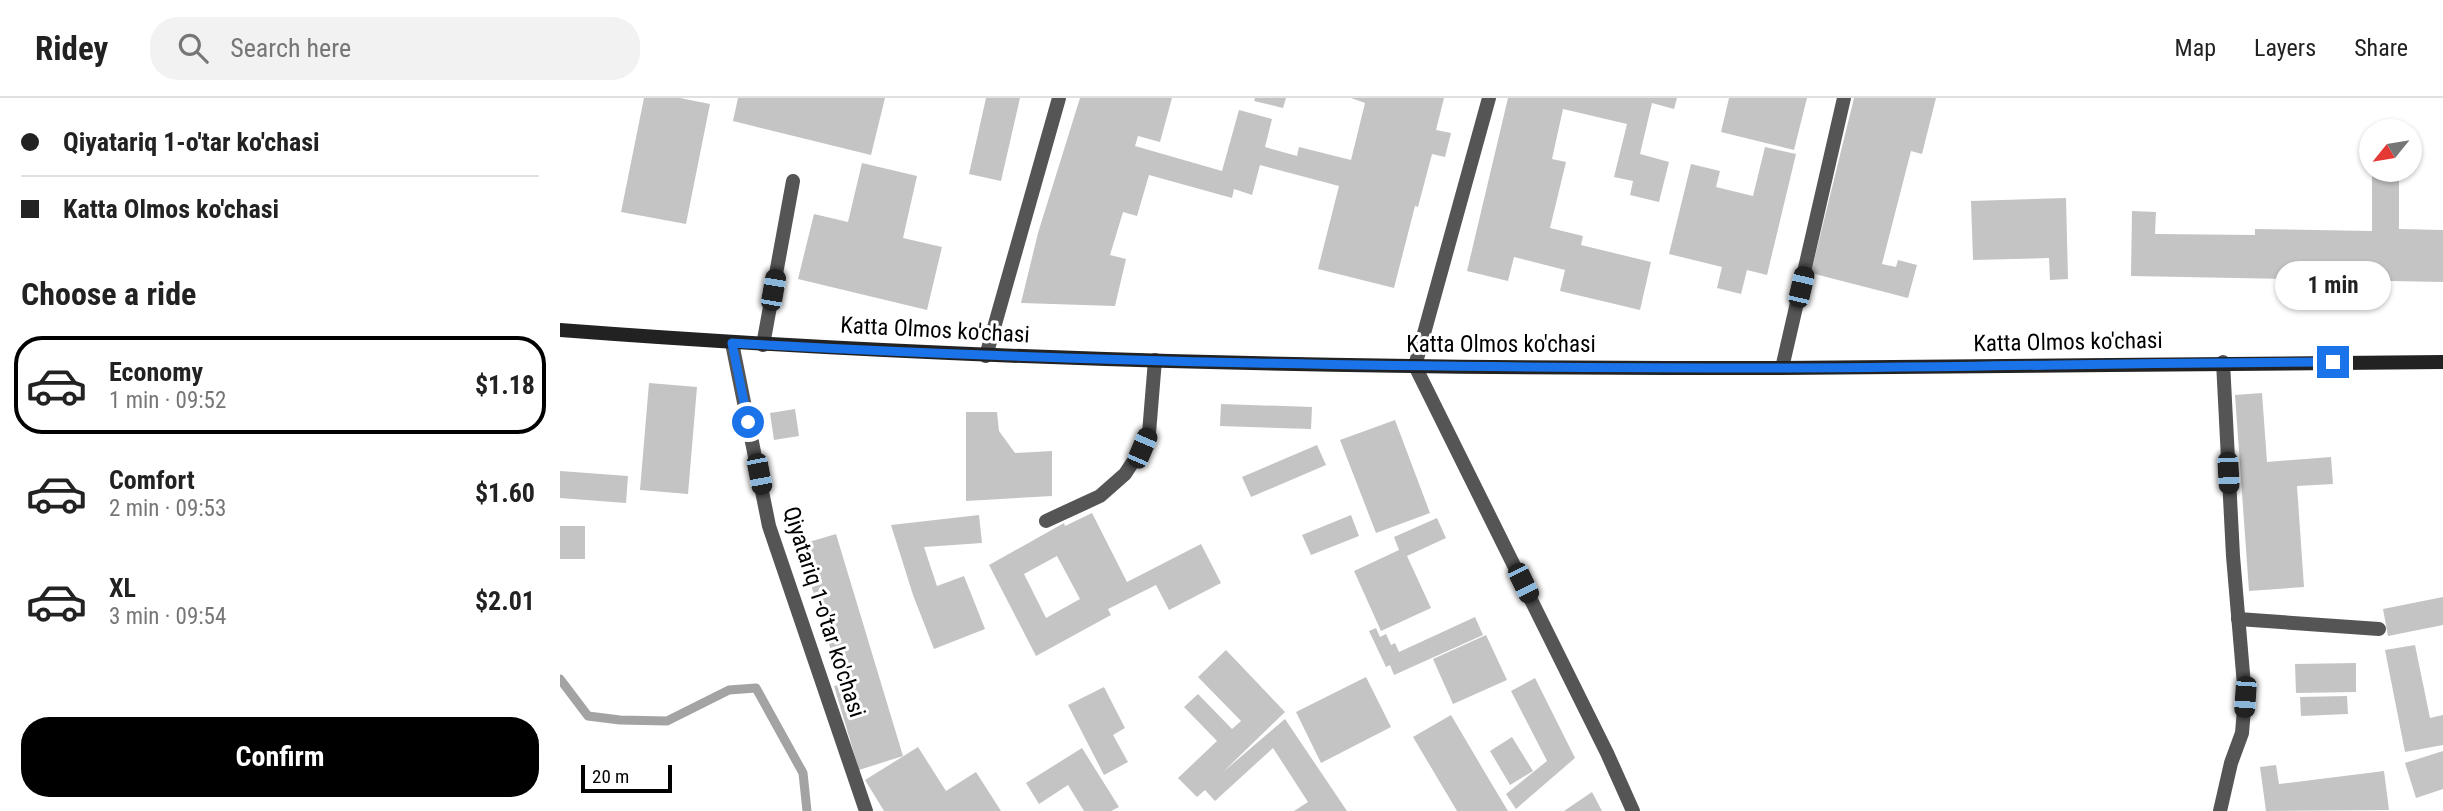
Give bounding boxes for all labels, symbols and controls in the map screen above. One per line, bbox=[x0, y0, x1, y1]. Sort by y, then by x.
search box bbox=[150, 17, 640, 80]
text: Ridey bbox=[35, 29, 108, 68]
icon: search bbox=[174, 29, 212, 67]
text: Search here bbox=[230, 33, 351, 63]
text: Map bbox=[2175, 34, 2216, 62]
text: Layers bbox=[2254, 34, 2316, 62]
text: Share bbox=[2354, 34, 2408, 62]
north arrow bbox=[2359, 119, 2422, 182]
map controls bbox=[2359, 119, 2422, 182]
text: Qiyatariq 1-o'tar ko'chasi bbox=[63, 127, 320, 157]
text: Katta Olmos ko'chasi bbox=[63, 194, 279, 224]
callout: 1 min bbox=[2275, 260, 2391, 310]
car bbox=[1787, 264, 1816, 310]
car bbox=[760, 267, 787, 313]
text: 1 min bbox=[2307, 272, 2359, 299]
text: Choose a ride bbox=[21, 275, 196, 313]
street label: Katta Olmos ko'chasi bbox=[840, 312, 1030, 348]
street label: Katta Olmos ko'chasi bbox=[1973, 327, 2163, 357]
street label: Katta Olmos ko'chasi bbox=[1406, 331, 1596, 358]
route end bbox=[2317, 346, 2349, 378]
icon: car bbox=[25, 354, 88, 417]
text: Economy bbox=[109, 357, 203, 387]
text: $1.18 bbox=[475, 370, 535, 400]
text: 1 min · 09:52 bbox=[109, 387, 226, 414]
route start bbox=[732, 406, 764, 438]
car bbox=[1125, 425, 1160, 471]
car bbox=[745, 451, 774, 497]
car bbox=[2217, 451, 2240, 495]
icon: car bbox=[25, 462, 88, 525]
text: Comfort bbox=[109, 465, 195, 495]
text: $1.60 bbox=[475, 478, 535, 508]
text: 2 min · 09:53 bbox=[109, 495, 226, 522]
street label: Qiyatariq 1-o'tar ko'chasi bbox=[777, 503, 871, 721]
car bbox=[1505, 560, 1542, 606]
icon: car bbox=[25, 570, 88, 633]
text: XL bbox=[109, 573, 136, 603]
text: $2.01 bbox=[475, 586, 535, 616]
text: 3 min · 09:54 bbox=[109, 603, 226, 630]
car bbox=[2234, 675, 2257, 719]
button: Confirm bbox=[21, 717, 539, 797]
scale bar bbox=[581, 762, 672, 794]
text: 20 m bbox=[592, 765, 629, 788]

